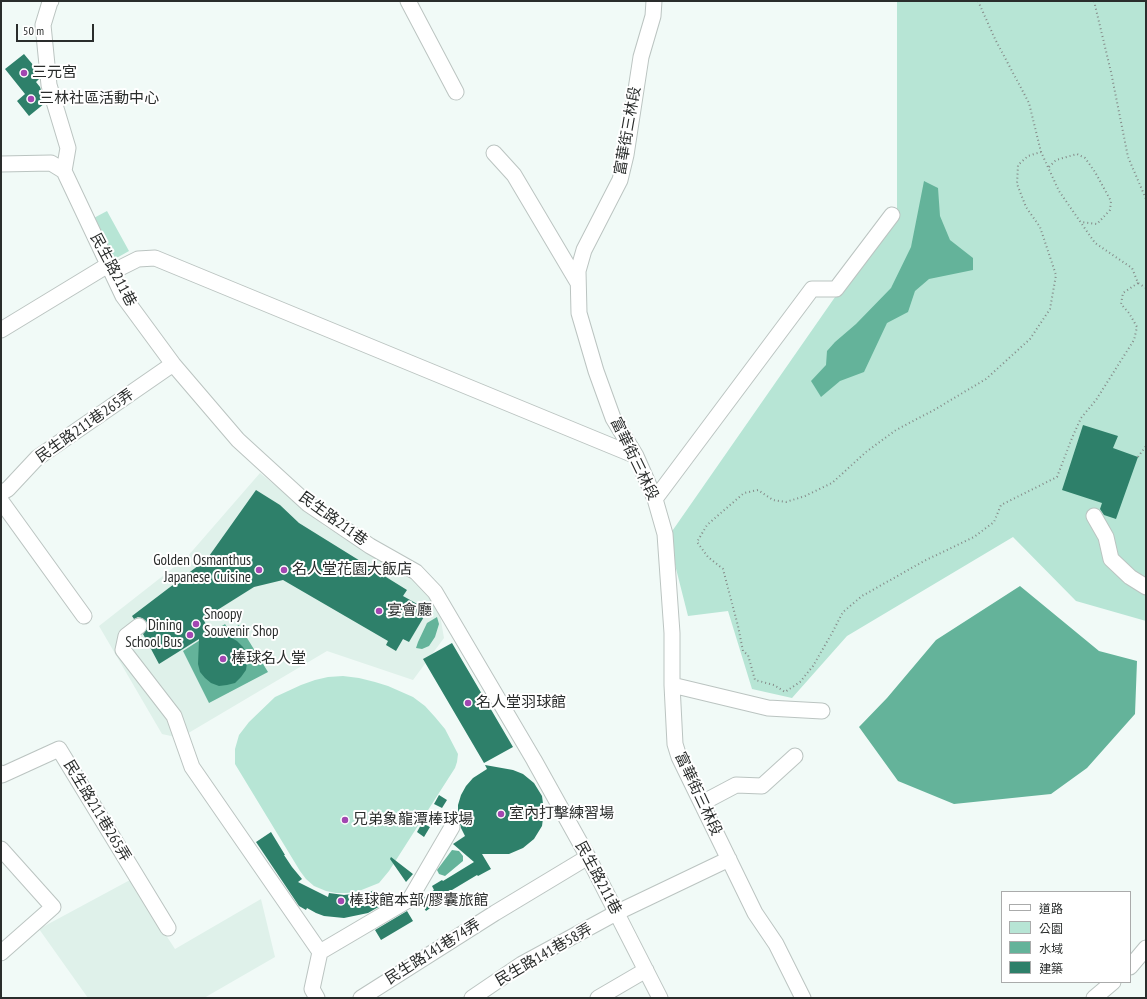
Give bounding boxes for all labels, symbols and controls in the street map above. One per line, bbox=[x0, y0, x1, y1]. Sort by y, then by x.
scale bar bbox=[18, 16, 96, 42]
text: 50 m bbox=[23, 23, 44, 38]
place label: 三元宮 bbox=[32, 64, 77, 82]
marker: 三元宮 bbox=[19, 68, 29, 78]
street label: 富華街三林段 bbox=[611, 85, 645, 177]
place label: 三林社區活動中心 bbox=[39, 90, 159, 108]
marker: 三林社區活動中心 bbox=[26, 94, 36, 104]
street label: 民生路211巷 bbox=[86, 230, 140, 310]
street label: 民生路211巷265弄 bbox=[33, 386, 137, 466]
street label: 富華街三林段 bbox=[606, 415, 662, 503]
street label: 民生路211巷 bbox=[295, 488, 371, 550]
place label: Golden Osmanthus Japanese Cuisine bbox=[153, 552, 251, 587]
place label: 名人堂花園大飯店 bbox=[292, 561, 412, 579]
marker: Golden Osmanthus Japanese Cuisine bbox=[254, 565, 264, 575]
marker: 名人堂花園大飯店 bbox=[279, 565, 289, 575]
place label: 宴會廳 bbox=[387, 602, 432, 620]
place label: Snoopy Souvenir Shop bbox=[204, 606, 279, 641]
marker: 宴會廳 bbox=[374, 606, 384, 616]
place label: Dining School Bus bbox=[125, 617, 182, 652]
marker: Snoopy Souvenir Shop bbox=[191, 619, 201, 629]
marker: Dining School Bus bbox=[185, 630, 195, 640]
place label: 棒球名人堂 bbox=[231, 650, 306, 668]
marker: 棒球名人堂 bbox=[218, 654, 228, 664]
place label: 名人堂羽球館 bbox=[476, 694, 566, 712]
marker: 名人堂羽球館 bbox=[463, 698, 473, 708]
street label: 富華街三林段 bbox=[671, 749, 725, 839]
street label: 民生路211巷265弄 bbox=[60, 757, 134, 865]
place label: 室內打擊練習場 bbox=[509, 805, 614, 823]
marker: 室內打擊練習場 bbox=[496, 809, 506, 819]
place label: 兄弟象龍潭棒球場 bbox=[353, 811, 473, 829]
marker: 兄弟象龍潭棒球場 bbox=[340, 815, 350, 825]
street label: 民生路211巷 bbox=[571, 838, 625, 918]
legend bbox=[1001, 891, 1131, 983]
place label: 棒球館本部/膠囊旅館 bbox=[349, 892, 488, 910]
marker: 棒球館本部/膠囊旅館 bbox=[336, 896, 346, 906]
text: 道路 bbox=[1039, 901, 1063, 916]
street label: 民生路141巷74弄 bbox=[382, 916, 484, 988]
street label: 民生路141巷58弄 bbox=[492, 920, 596, 990]
text: 公園 bbox=[1039, 921, 1063, 936]
text: 水域 bbox=[1039, 941, 1063, 956]
text: 建築 bbox=[1039, 961, 1063, 976]

